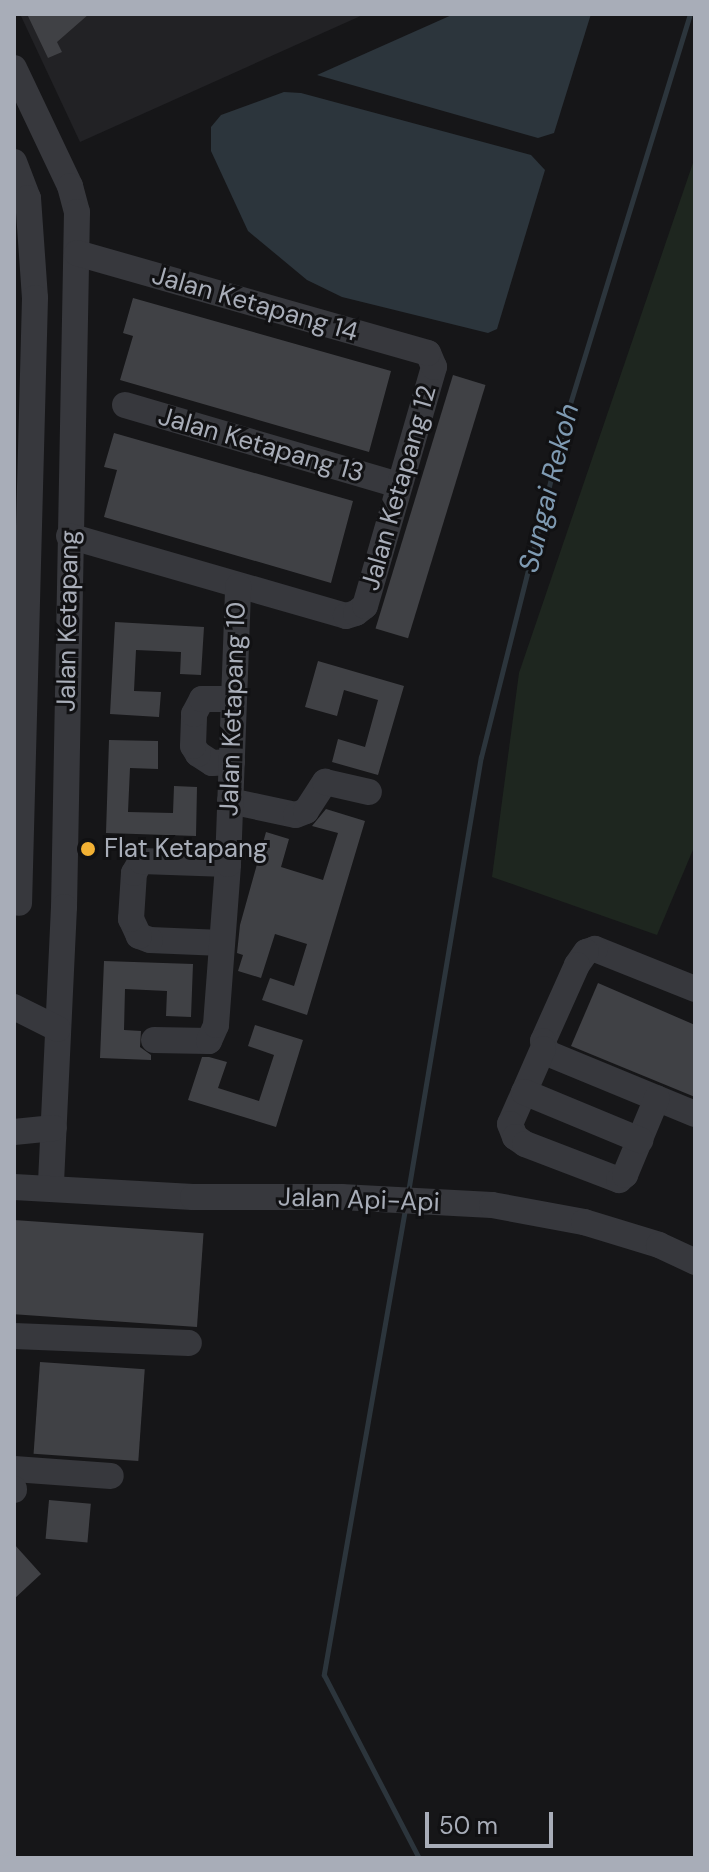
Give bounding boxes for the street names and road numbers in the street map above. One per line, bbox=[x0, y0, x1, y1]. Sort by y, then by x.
street label: Jalan Ketapang 14 bbox=[149, 260, 361, 348]
street label: Jalan Ketapang 12 bbox=[355, 382, 443, 594]
street label: Jalan Ketapang 13 bbox=[155, 401, 367, 489]
street label: Jalan Ketapang bbox=[51, 530, 85, 712]
street label: Jalan Ketapang 10 bbox=[214, 601, 252, 817]
street label: Jalan Api-Api bbox=[278, 1182, 440, 1218]

